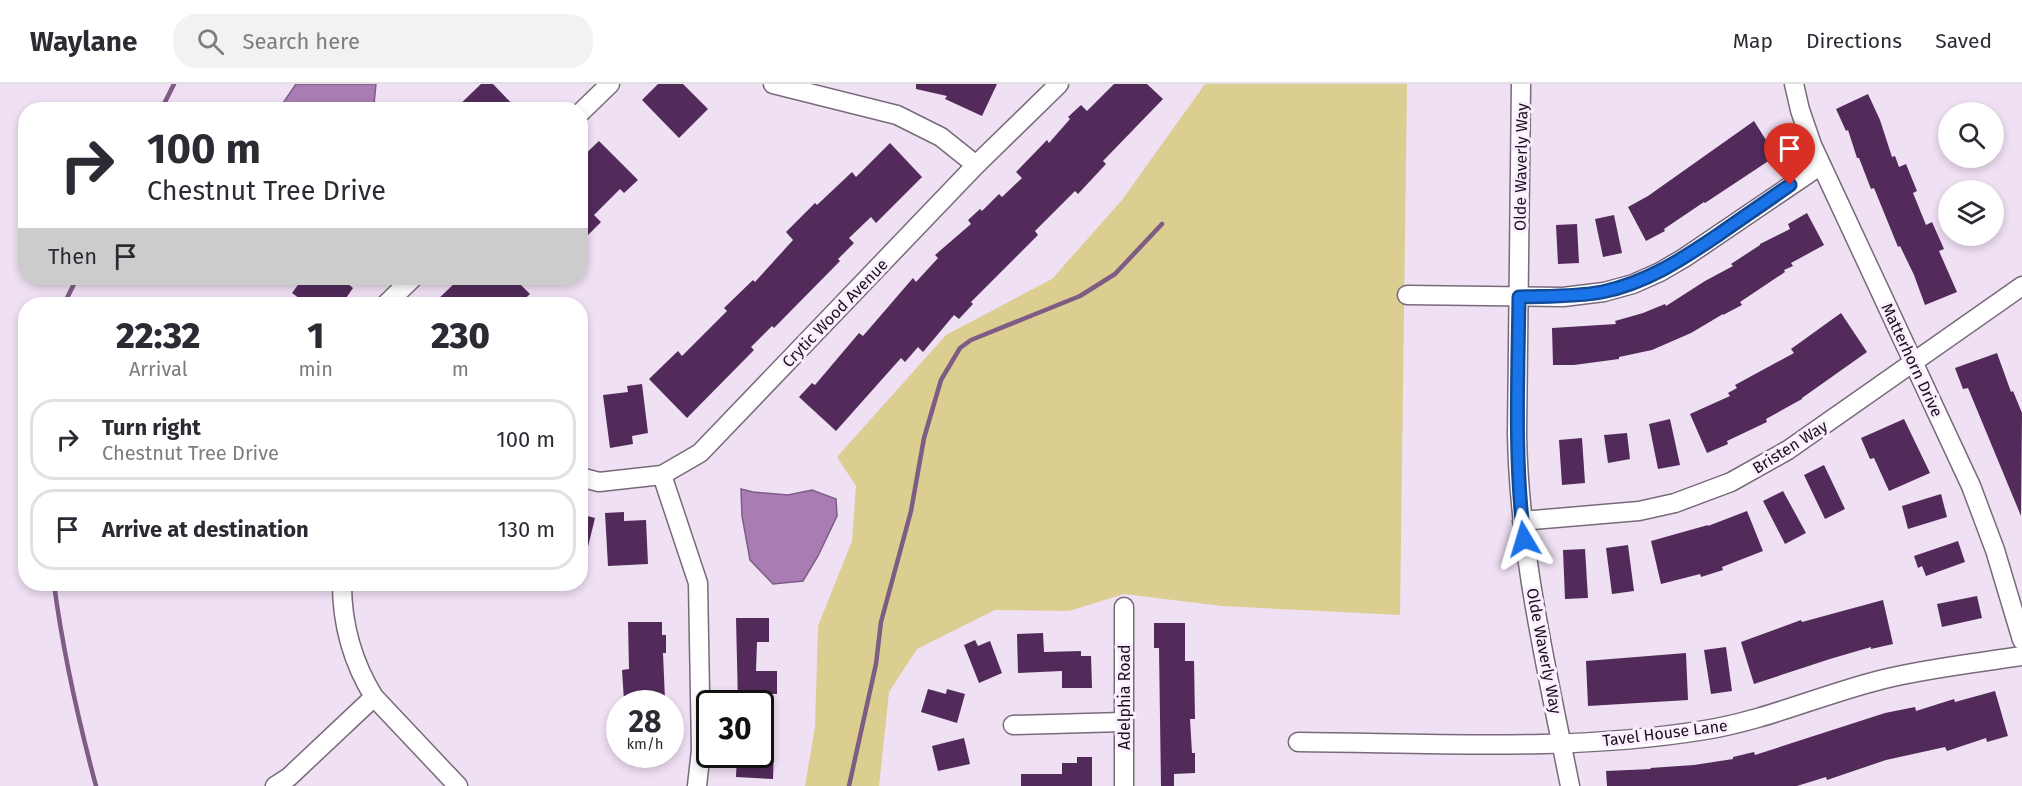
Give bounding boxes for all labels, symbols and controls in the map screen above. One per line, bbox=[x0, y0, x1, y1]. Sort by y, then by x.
search box bbox=[173, 14, 593, 68]
text: Waylane bbox=[30, 25, 137, 58]
icon: search bbox=[194, 25, 227, 58]
text: Search here bbox=[242, 28, 360, 55]
text: Map bbox=[1733, 28, 1773, 54]
text: Directions bbox=[1806, 28, 1902, 54]
text: Saved bbox=[1935, 28, 1992, 54]
map controls bbox=[1938, 102, 2004, 246]
button: search bbox=[1938, 102, 2004, 168]
street label: Olde Waverly Way bbox=[1510, 103, 1532, 231]
pin bbox=[1764, 123, 1815, 185]
text: 100 m bbox=[147, 124, 261, 174]
icon: right bbox=[48, 126, 126, 204]
icon: arrive bbox=[1773, 132, 1806, 165]
text: Chestnut Tree Drive bbox=[147, 175, 386, 207]
button: layers bbox=[1938, 180, 2004, 246]
icon: arrive bbox=[109, 240, 142, 273]
text: Then bbox=[48, 243, 97, 270]
street label: Crytic Wood Avenue bbox=[778, 255, 892, 371]
street label: Matterhorn Drive bbox=[1877, 300, 1947, 420]
text: 22:32 bbox=[116, 314, 200, 358]
text: 1 bbox=[307, 314, 324, 358]
text: 230 bbox=[431, 314, 490, 358]
text: Arrival bbox=[129, 357, 188, 381]
text: min bbox=[298, 357, 333, 381]
text: m bbox=[452, 357, 469, 381]
text: Turn right bbox=[102, 414, 201, 441]
street label: Bristen Way bbox=[1749, 416, 1831, 478]
icon: right bbox=[51, 423, 84, 456]
text: 100 m bbox=[496, 426, 555, 453]
text: Chestnut Tree Drive bbox=[102, 441, 279, 465]
position arrow bbox=[1492, 507, 1556, 571]
icon: arrive bbox=[51, 513, 84, 546]
text: Arrive at destination bbox=[102, 516, 309, 543]
text: 130 m bbox=[498, 516, 555, 543]
street label: Olde Waverly Way bbox=[1522, 586, 1566, 716]
street label: Adelphia Road bbox=[1115, 644, 1134, 750]
speed limit sign: 30 bbox=[696, 690, 774, 768]
text: 28 bbox=[629, 704, 661, 740]
street label: Tavel House Lane bbox=[1601, 716, 1729, 750]
text: km/h bbox=[626, 735, 664, 753]

